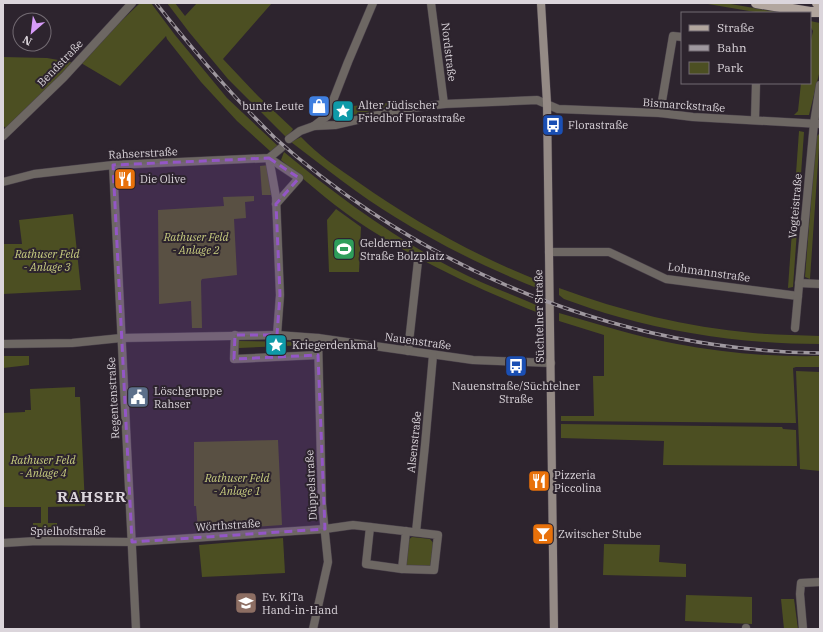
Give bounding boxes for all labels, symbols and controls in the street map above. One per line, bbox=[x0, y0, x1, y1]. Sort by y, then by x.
north arrow bbox=[12, 12, 52, 52]
legend bbox=[681, 12, 811, 84]
text: Straße bbox=[717, 20, 754, 35]
street label: Nordstraße bbox=[438, 22, 460, 82]
text: N bbox=[20, 32, 34, 49]
street label: Bendstraße bbox=[34, 36, 86, 89]
text: Bahn bbox=[717, 40, 747, 55]
text: Park bbox=[717, 60, 743, 75]
shop icon: bunte Leute bbox=[306, 93, 332, 119]
street label: Bismarckstraße bbox=[642, 95, 726, 115]
place icon: Alter Jüdischer Friedhof Florastraße bbox=[330, 98, 356, 124]
place label: Alter Jüdischer Friedhof Florastraße bbox=[358, 98, 465, 125]
place label: bunte Leute bbox=[242, 99, 304, 113]
bus stop icon: Florastraße bbox=[540, 112, 566, 138]
place label: Florastraße bbox=[568, 118, 628, 132]
street label: Rahserstraße bbox=[108, 144, 178, 162]
restaurant icon: Die Olive bbox=[112, 166, 138, 192]
place label: Die Olive bbox=[140, 172, 186, 186]
street label: Vogteistraße bbox=[785, 173, 805, 239]
park label: Rathuser Feld - Anlage 2 bbox=[163, 230, 229, 257]
sports icon: Gelderner Straße Bolzplatz bbox=[331, 236, 357, 262]
place label: Gelderner Straße Bolzplatz bbox=[360, 236, 445, 263]
park label: Rathuser Feld - Anlage 3 bbox=[14, 247, 80, 274]
street label: Lohmannstraße bbox=[667, 259, 751, 285]
street label: Süchtelner Straße bbox=[531, 269, 547, 363]
street label: Nauenstraße bbox=[384, 329, 452, 353]
place icon: Kriegerdenkmal bbox=[263, 332, 289, 358]
place label: Kriegerdenkmal bbox=[292, 338, 376, 352]
bus stop icon: Nauenstraße/Süchtelner Straße bbox=[503, 353, 529, 379]
street label: Regentenstraße bbox=[104, 357, 122, 439]
place label: Nauenstraße/Süchtelner Straße bbox=[452, 379, 580, 406]
public building icon: Löschgruppe Rahser bbox=[125, 384, 151, 410]
place label: Löschgruppe Rahser bbox=[154, 384, 222, 411]
street label: Alsenstraße bbox=[404, 410, 424, 474]
street label: Düppelstraße bbox=[302, 449, 320, 521]
park label: Rathuser Feld - Anlage 4 bbox=[10, 453, 76, 480]
restaurant icon: Pizzeria Piccolina bbox=[526, 468, 552, 494]
place label: Pizzeria Piccolina bbox=[554, 468, 601, 495]
park label: Rathuser Feld - Anlage 1 bbox=[204, 471, 270, 498]
district label: RAHSER bbox=[57, 487, 127, 506]
street label: Wörthstraße bbox=[195, 516, 261, 534]
bar icon: Zwitscher Stube bbox=[530, 521, 556, 547]
street label: Spielhofstraße bbox=[30, 524, 106, 538]
place label: Zwitscher Stube bbox=[558, 527, 642, 541]
school or university icon: Ev. KiTa Hand-in-Hand bbox=[233, 590, 259, 616]
place label: Ev. KiTa Hand-in-Hand bbox=[262, 590, 338, 617]

